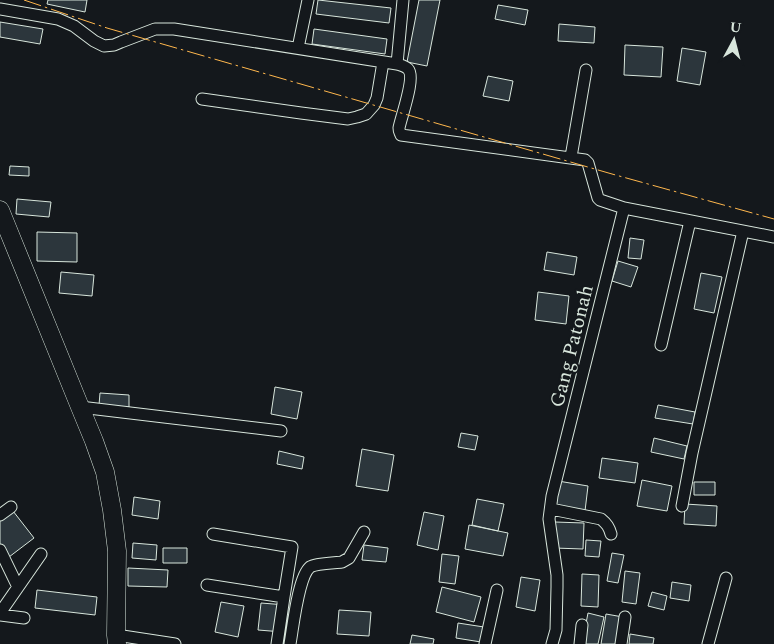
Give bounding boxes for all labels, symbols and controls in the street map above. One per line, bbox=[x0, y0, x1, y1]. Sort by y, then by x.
north arrow bbox=[709, 15, 759, 65]
text: U bbox=[728, 16, 743, 39]
street label: Gang Patonah bbox=[542, 282, 602, 411]

